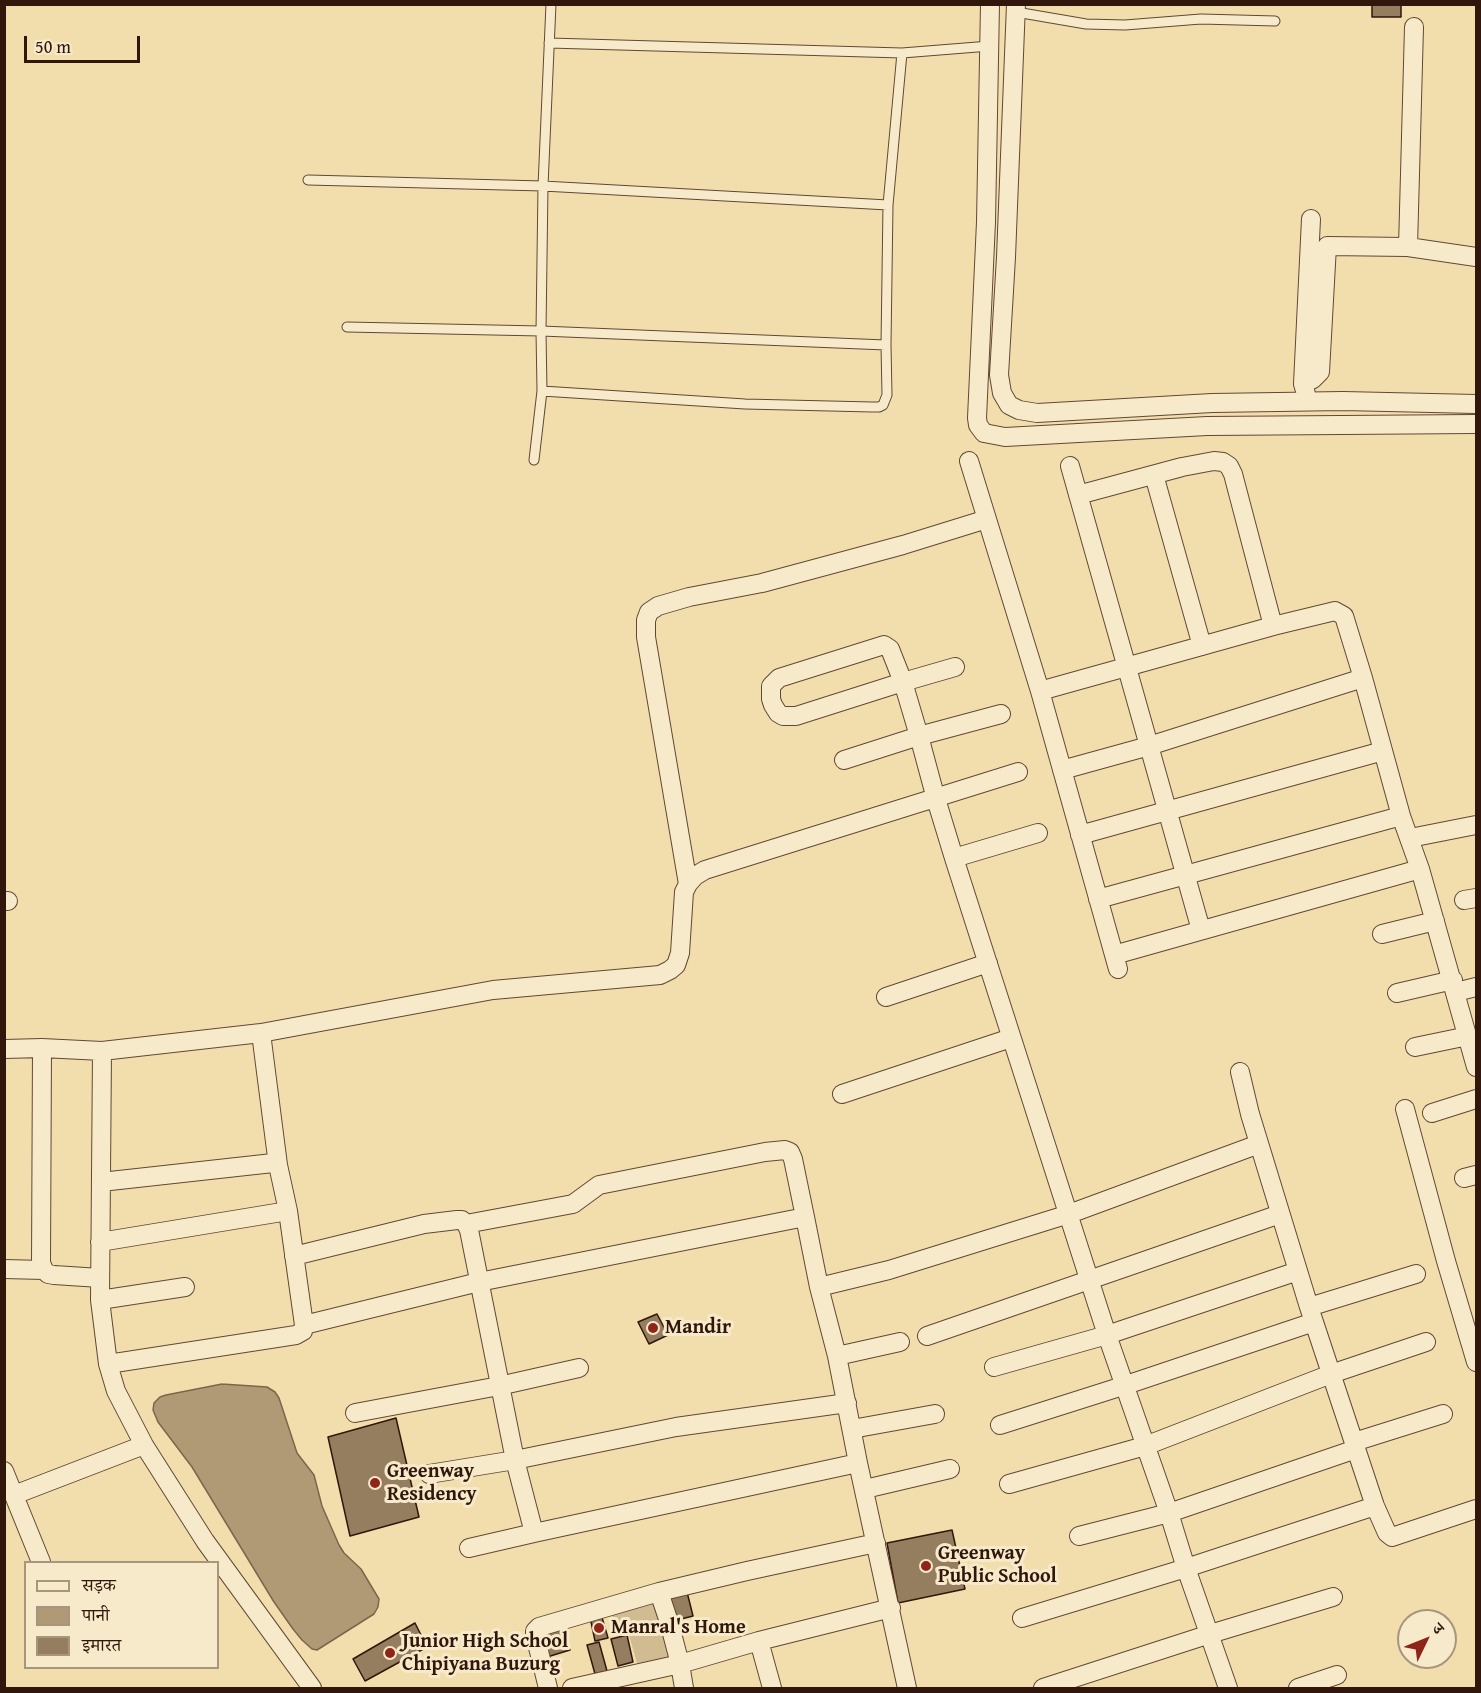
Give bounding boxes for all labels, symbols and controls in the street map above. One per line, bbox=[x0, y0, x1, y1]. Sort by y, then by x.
scale bar bbox=[27, 24, 142, 62]
text: 50 m bbox=[35, 33, 71, 60]
place label: Mandir bbox=[665, 1316, 731, 1340]
marker: Mandir bbox=[646, 1321, 660, 1335]
place label: Greenway Residency bbox=[387, 1460, 477, 1507]
marker: Greenway Residency bbox=[368, 1476, 382, 1490]
place label: Greenway Public School bbox=[938, 1542, 1057, 1589]
marker: Greenway Public School bbox=[919, 1559, 933, 1573]
legend bbox=[24, 1561, 219, 1669]
text: सड़क bbox=[82, 1571, 116, 1598]
text: पानी bbox=[82, 1601, 109, 1628]
north arrow bbox=[1397, 1609, 1457, 1669]
place label: Manral's Home bbox=[611, 1616, 746, 1640]
text: उ bbox=[1427, 1617, 1450, 1639]
marker: Manral's Home bbox=[592, 1621, 606, 1635]
place label: Junior High School Chipiyana Buzurg bbox=[402, 1630, 568, 1677]
text: इमारत bbox=[82, 1631, 121, 1658]
marker: Junior High School Chipiyana Buzurg bbox=[383, 1646, 397, 1660]

